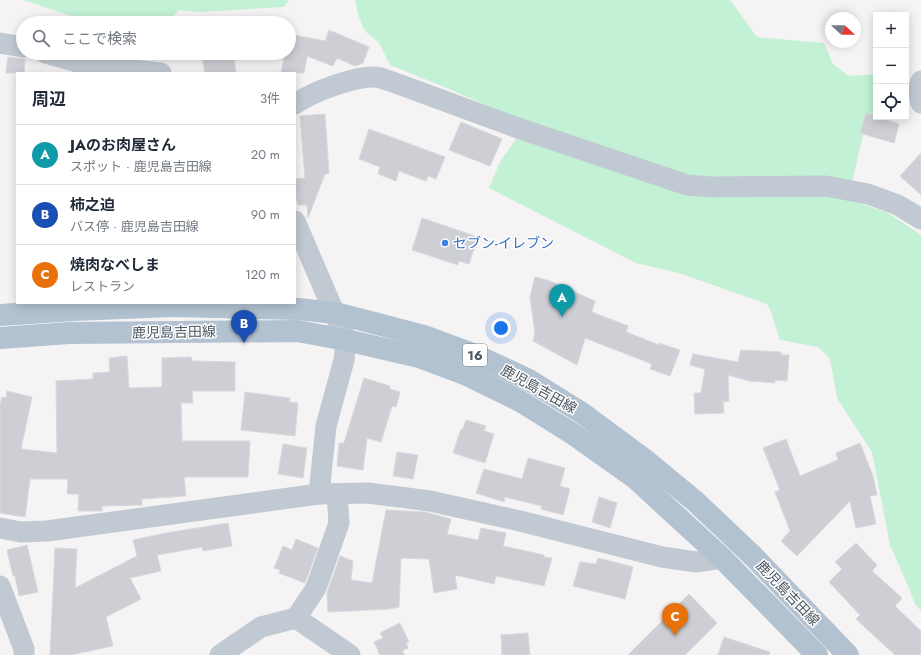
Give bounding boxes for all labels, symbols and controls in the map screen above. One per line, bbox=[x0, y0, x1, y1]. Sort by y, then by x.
north arrow bbox=[825, 12, 861, 48]
map controls bbox=[873, 12, 909, 120]
button: + bbox=[873, 12, 909, 48]
search box bbox=[16, 16, 296, 60]
icon: search bbox=[30, 27, 52, 49]
text: ここで検索 bbox=[62, 28, 137, 50]
button: − bbox=[873, 48, 909, 84]
button: locate bbox=[873, 84, 909, 120]
text: 周辺 bbox=[32, 87, 66, 111]
text: 3件 bbox=[260, 89, 280, 108]
text: JAのお肉屋さん bbox=[70, 134, 176, 156]
text: A bbox=[40, 145, 50, 164]
text: 20 m bbox=[251, 145, 280, 164]
text: スポット · 鹿児島吉田線 bbox=[70, 157, 212, 176]
text: 柿之迫 bbox=[70, 194, 115, 216]
text: B bbox=[41, 205, 49, 224]
text: 90 m bbox=[251, 205, 280, 224]
text: バス停 · 鹿児島吉田線 bbox=[70, 217, 199, 236]
place label: セブン-イレブン bbox=[453, 233, 554, 253]
marker: セブン-イレブン bbox=[440, 238, 450, 248]
text: 焼肉なべしま bbox=[70, 254, 160, 276]
text: C bbox=[40, 265, 50, 284]
text: 120 m bbox=[245, 265, 280, 284]
text: レストラン bbox=[70, 277, 135, 296]
pin: A bbox=[549, 284, 575, 317]
pin: B bbox=[231, 310, 257, 343]
your location bbox=[491, 318, 511, 338]
street label: 鹿児島吉田線 bbox=[132, 321, 216, 343]
road number: 16 bbox=[463, 344, 487, 366]
street label: 鹿児島吉田線 bbox=[497, 360, 581, 418]
street label: 鹿児島吉田線 bbox=[752, 556, 824, 630]
pin: C bbox=[662, 603, 688, 636]

